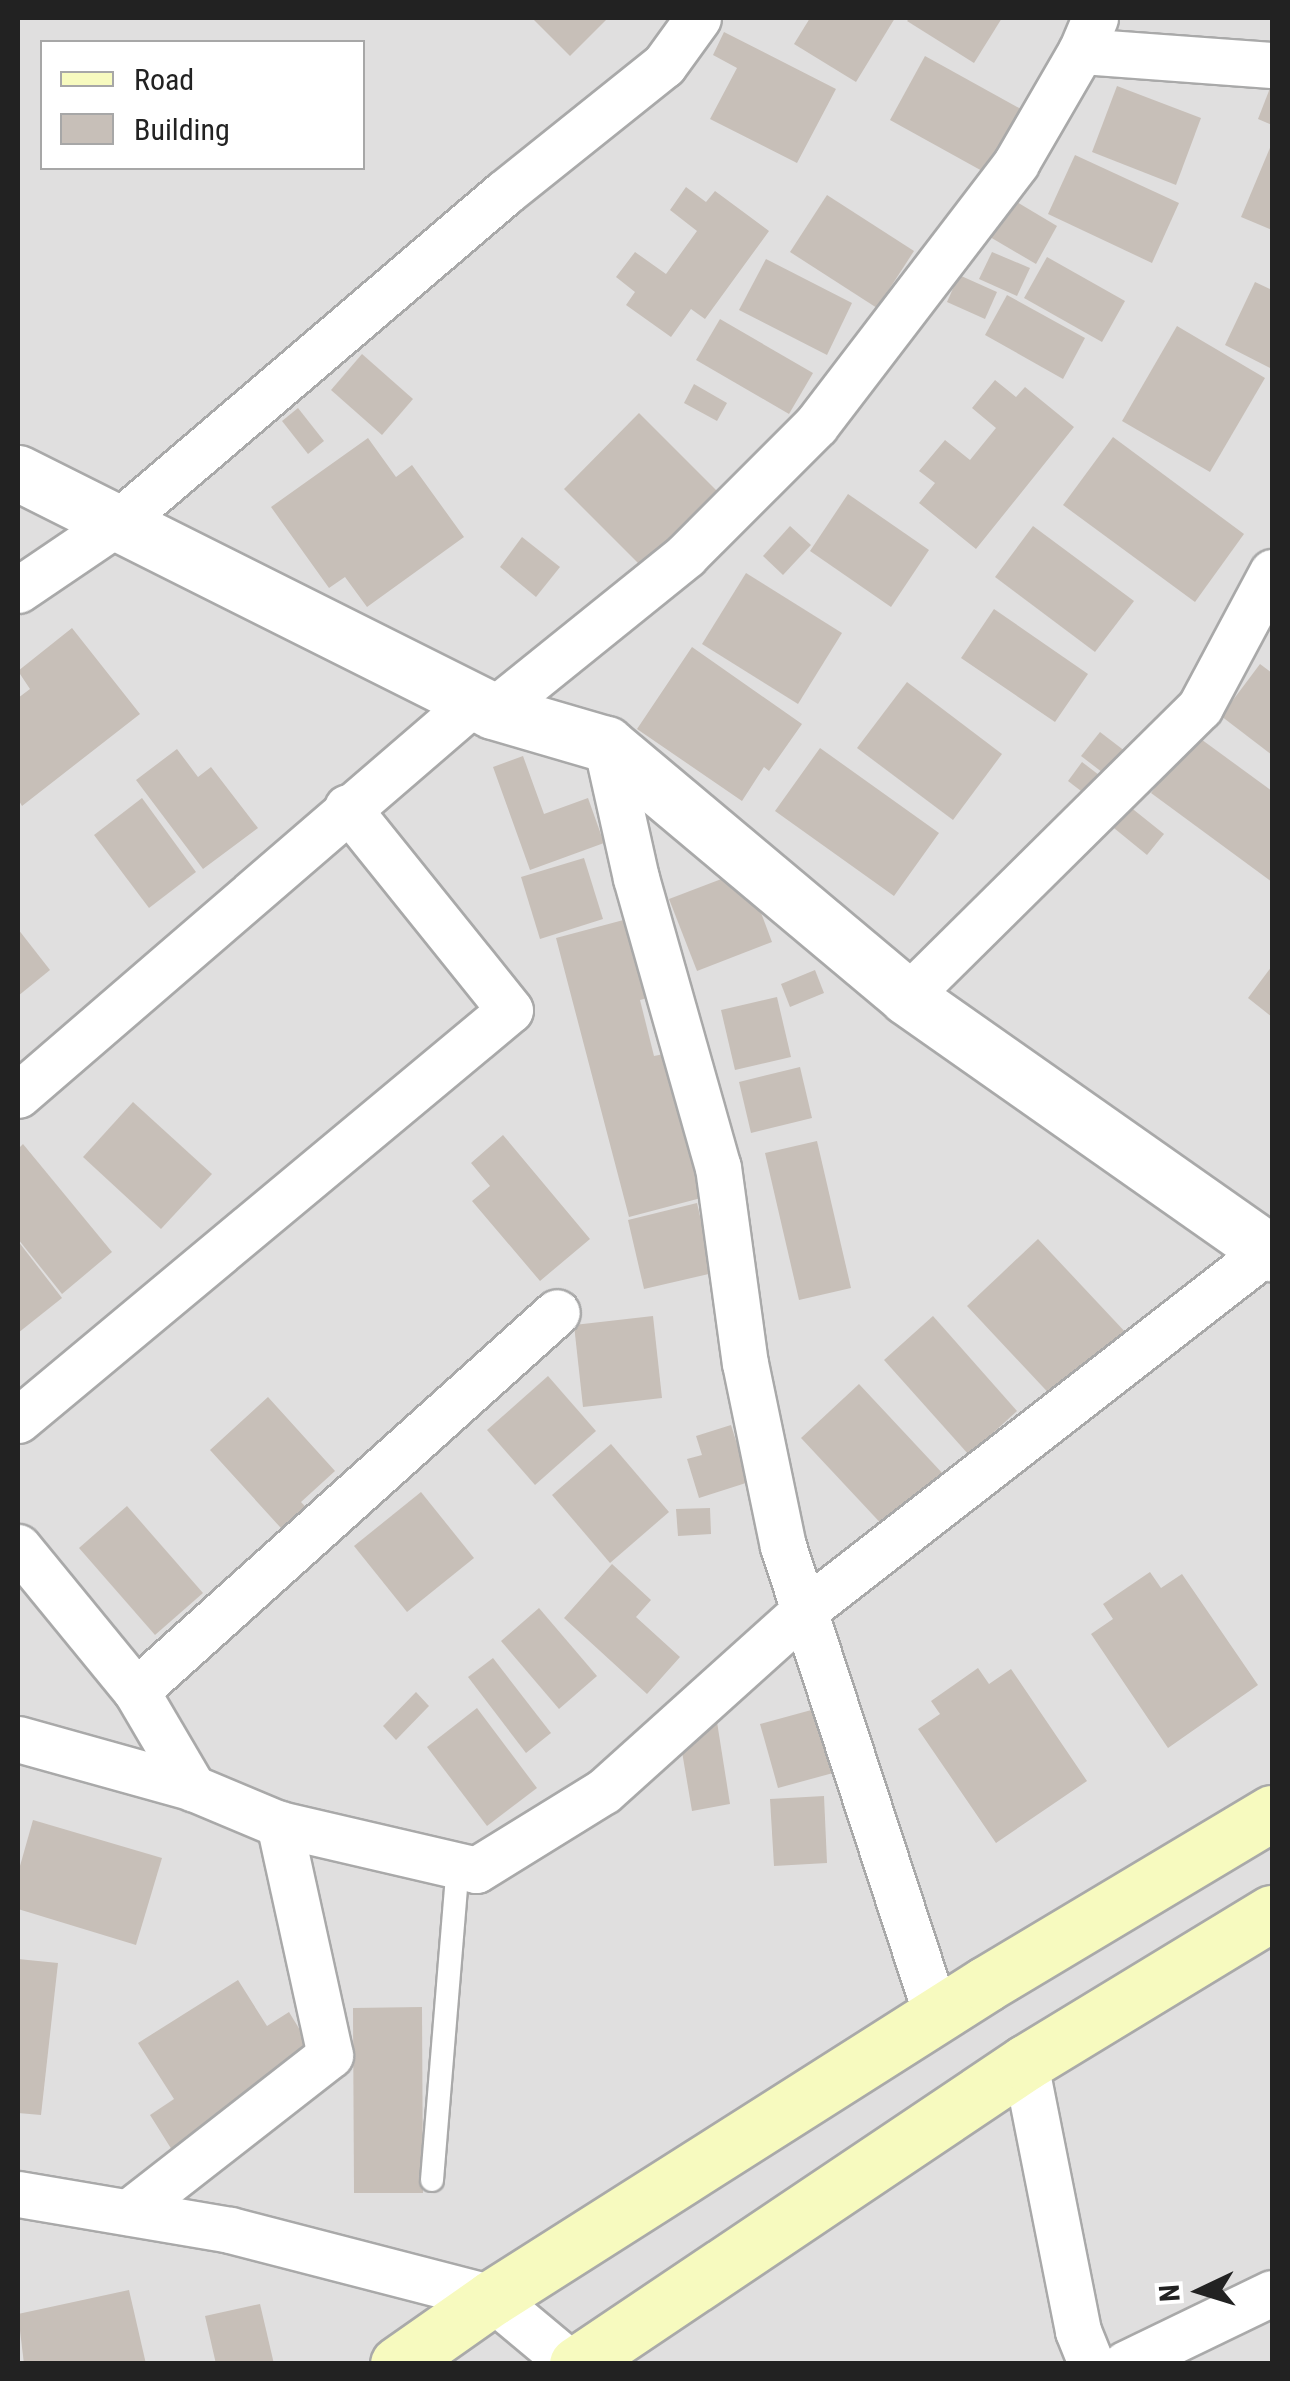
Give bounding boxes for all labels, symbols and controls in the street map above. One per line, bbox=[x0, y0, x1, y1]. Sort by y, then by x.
legend bbox=[40, 40, 365, 170]
text: Road bbox=[134, 62, 194, 97]
text: Building bbox=[134, 112, 230, 147]
north arrow bbox=[1150, 2241, 1250, 2341]
text: N bbox=[1153, 2283, 1187, 2303]

